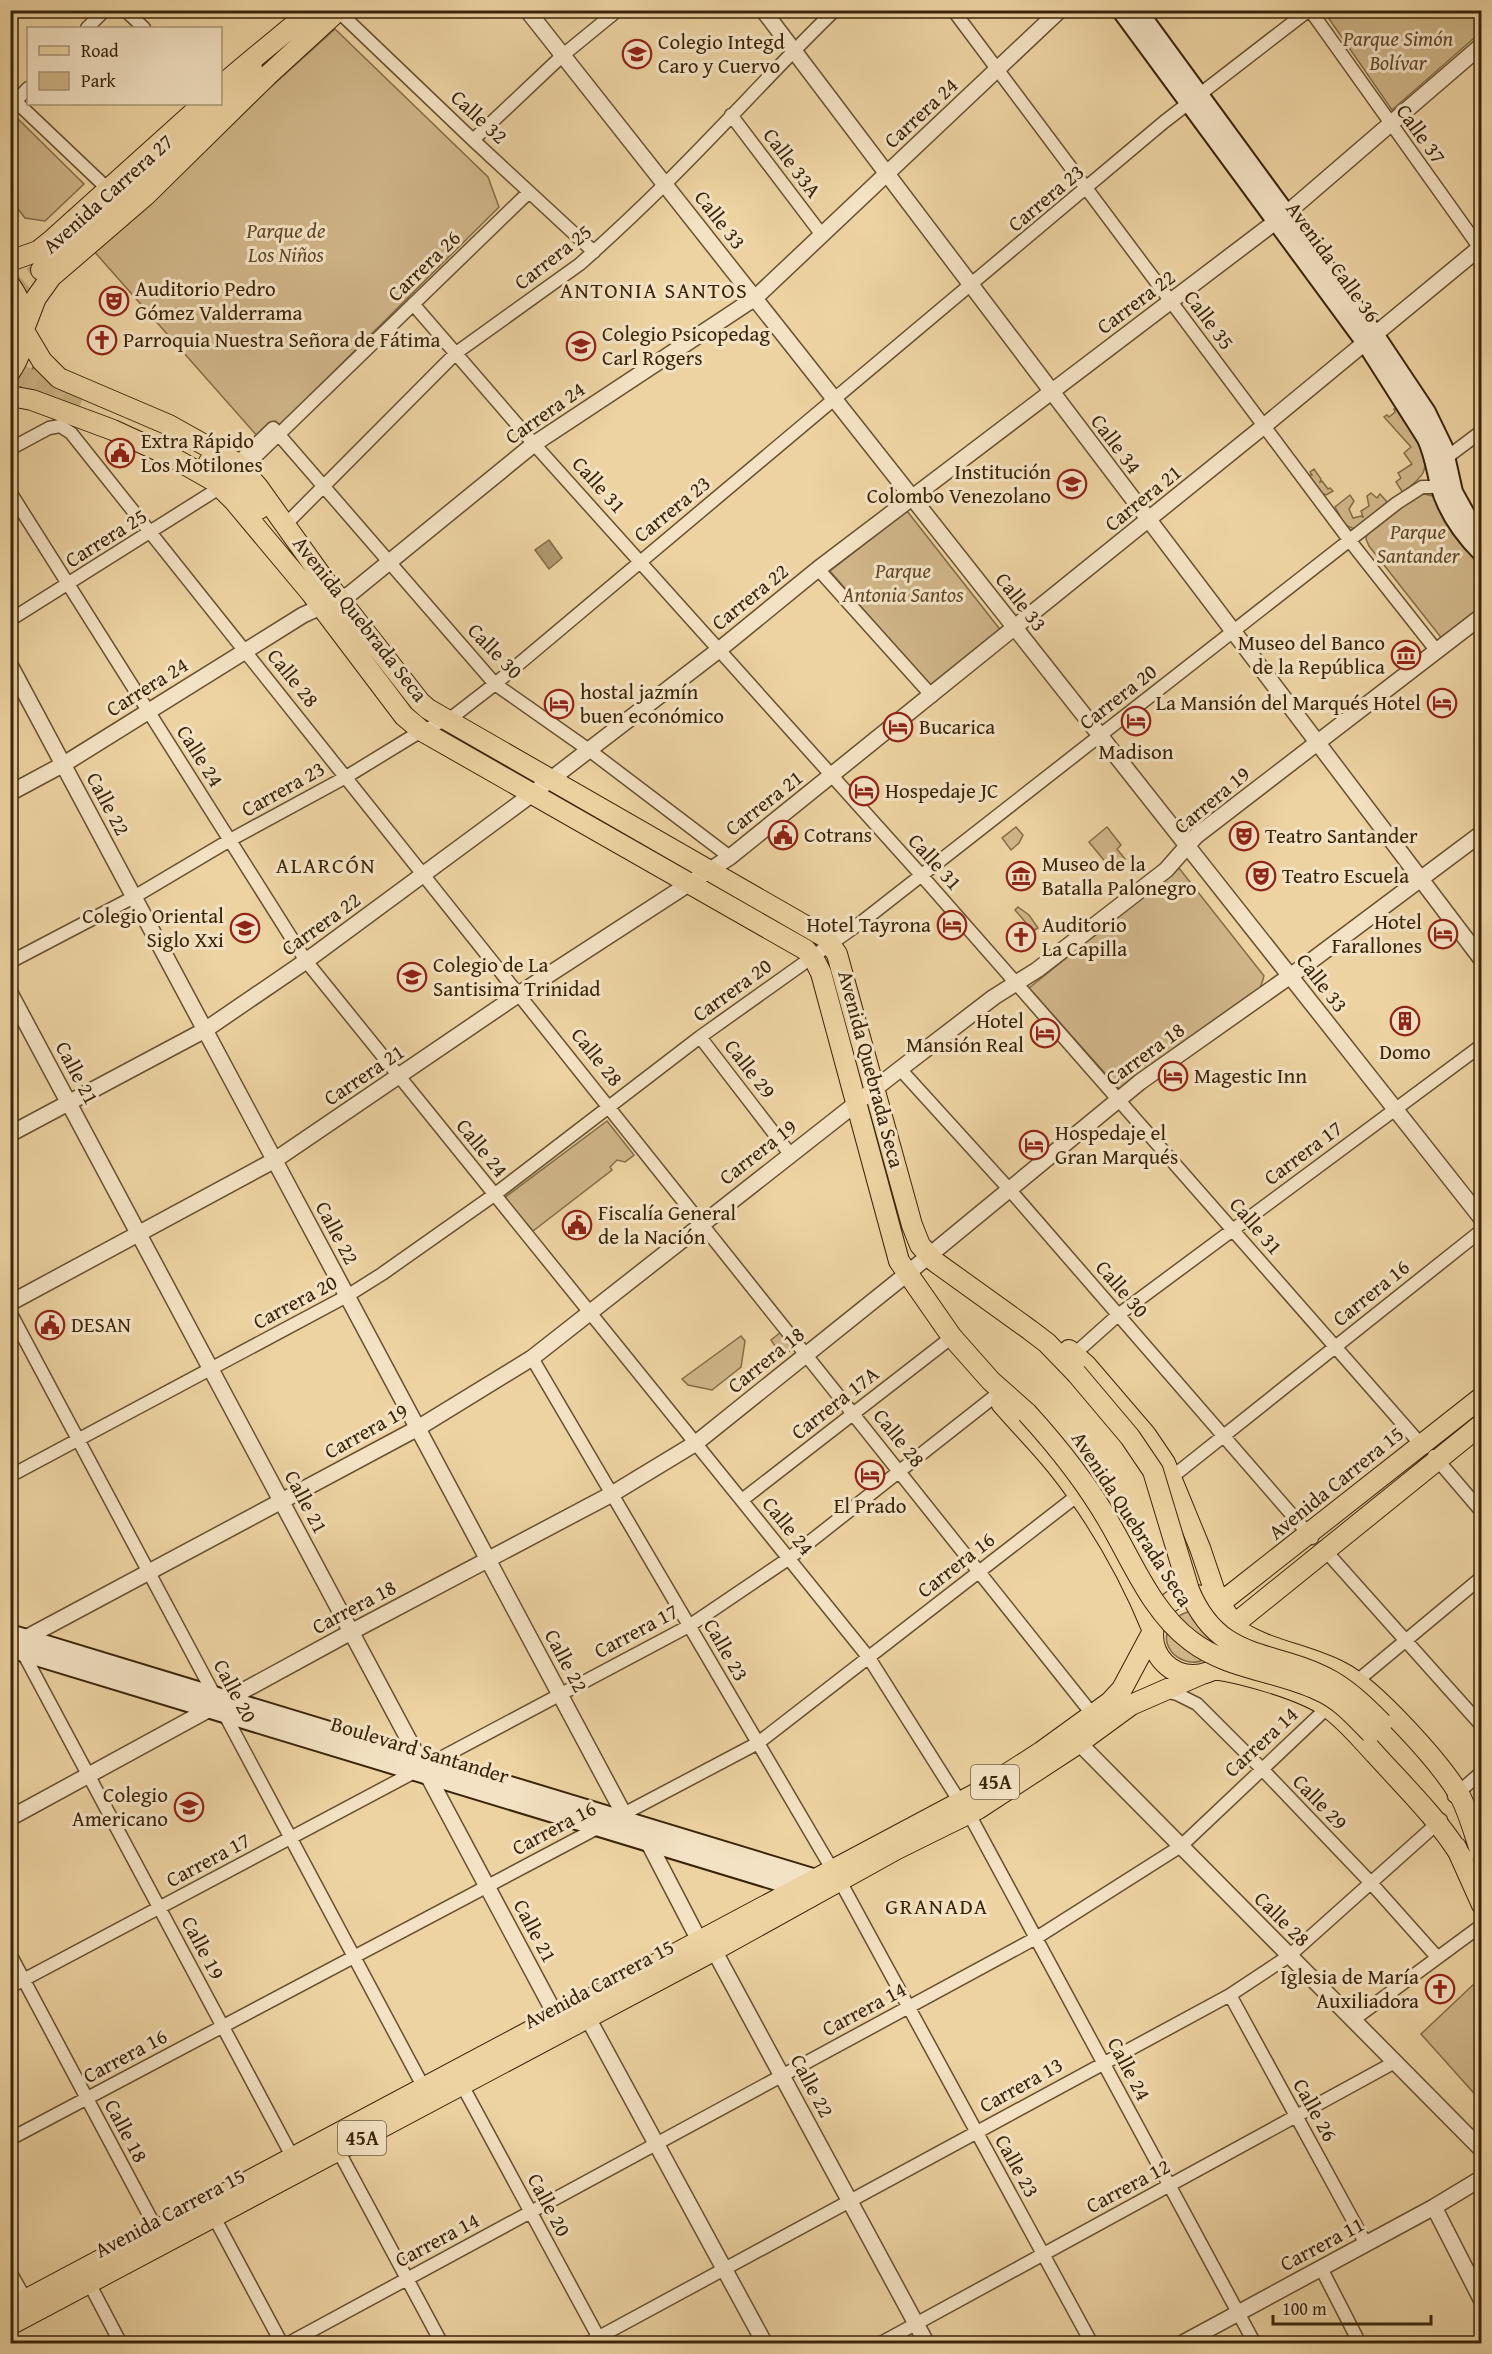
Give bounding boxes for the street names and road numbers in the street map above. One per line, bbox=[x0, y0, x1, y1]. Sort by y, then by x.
street label: Carrera 24 bbox=[877, 70, 965, 155]
street label: Calle 32 bbox=[444, 82, 515, 151]
street label: Calle 37 bbox=[1389, 97, 1454, 170]
street label: Calle 33A bbox=[756, 121, 829, 204]
street label: Avenida Carrera 27 bbox=[35, 126, 180, 261]
street label: Carrera 23 bbox=[1001, 156, 1091, 239]
street label: Calle 33 bbox=[687, 183, 753, 256]
street label: Avenida Calle 36 bbox=[1279, 195, 1388, 329]
street label: Carrera 25 bbox=[507, 216, 598, 297]
street label: Carrera 26 bbox=[380, 223, 467, 309]
street label: Carrera 22 bbox=[1090, 262, 1182, 341]
street label: Calle 35 bbox=[1177, 283, 1242, 356]
street label: Carrera 24 bbox=[498, 374, 591, 452]
street label: Calle 34 bbox=[1084, 407, 1149, 480]
street label: Calle 31 bbox=[565, 449, 634, 520]
street label: Carrera 21 bbox=[1097, 457, 1188, 538]
street label: Carrera 23 bbox=[626, 468, 717, 549]
street label: Carrera 25 bbox=[59, 500, 153, 575]
street label: Avenida Quebrada Seca bbox=[286, 529, 435, 708]
street label: Carrera 22 bbox=[704, 556, 795, 637]
street label: Calle 33 bbox=[988, 565, 1054, 638]
street label: Calle 30 bbox=[461, 615, 530, 686]
street label: Calle 28 bbox=[260, 642, 327, 714]
street label: Carrera 24 bbox=[100, 649, 194, 724]
street label: Carrera 20 bbox=[1072, 656, 1163, 737]
street label: Calle 24 bbox=[169, 719, 232, 793]
street label: Carrera 23 bbox=[235, 753, 330, 824]
street label: Carrera 19 bbox=[1167, 758, 1257, 841]
street label: Carrera 21 bbox=[718, 762, 809, 843]
street label: Calle 22 bbox=[79, 767, 138, 841]
street label: Calle 31 bbox=[901, 826, 970, 897]
street label: Carrera 22 bbox=[275, 884, 367, 963]
street label: Calle 33 bbox=[1289, 946, 1355, 1019]
street label: Carrera 20 bbox=[686, 950, 778, 1029]
street label: Avenida Quebrada Seca bbox=[830, 967, 913, 1171]
street label: Carrera 18 bbox=[1099, 1014, 1191, 1093]
street label: Calle 28 bbox=[564, 1021, 631, 1093]
street label: Calle 29 bbox=[717, 1032, 783, 1105]
street label: Calle 21 bbox=[48, 1036, 107, 1110]
street label: Carrera 21 bbox=[317, 1036, 410, 1113]
street label: Carrera 19 bbox=[712, 1111, 803, 1192]
street label: Calle 24 bbox=[449, 1112, 516, 1184]
street label: Carrera 17 bbox=[1257, 1113, 1349, 1192]
street label: Calle 31 bbox=[1222, 1190, 1290, 1261]
street label: Calle 22 bbox=[308, 1196, 367, 1270]
street label: Carrera 16 bbox=[1325, 1252, 1416, 1333]
street label: Calle 30 bbox=[1088, 1253, 1156, 1324]
street label: Carrera 20 bbox=[247, 1266, 342, 1337]
street label: Carrera 18 bbox=[720, 1319, 811, 1400]
street label: Carrera 17A bbox=[784, 1358, 885, 1447]
street label: Carrera 19 bbox=[318, 1395, 413, 1466]
street label: Calle 28 bbox=[866, 1402, 933, 1474]
street label: Avenida Carrera 15 bbox=[1261, 1418, 1410, 1547]
street label: Avenida Quebrada Seca bbox=[1064, 1425, 1201, 1612]
street label: Calle 21 bbox=[277, 1465, 336, 1539]
street label: Calle 24 bbox=[755, 1490, 822, 1562]
street label: Carrera 16 bbox=[910, 1524, 1001, 1605]
street label: Carrera 18 bbox=[306, 1571, 401, 1642]
street label: Carrera 17 bbox=[588, 1595, 683, 1666]
street label: Calle 23 bbox=[696, 1613, 757, 1687]
street label: Calle 22 bbox=[537, 1624, 596, 1698]
street label: Calle 20 bbox=[206, 1654, 265, 1728]
street label: Carrera 14 bbox=[1217, 1699, 1305, 1784]
street label: Boulevard Santander bbox=[327, 1708, 513, 1791]
road number: 45A bbox=[971, 1765, 1019, 1799]
street label: Calle 29 bbox=[1286, 1766, 1355, 1837]
street label: Carrera 16 bbox=[506, 1792, 601, 1863]
street label: Carrera 17 bbox=[160, 1824, 255, 1895]
street label: Calle 28 bbox=[1247, 1884, 1317, 1954]
street label: Calle 21 bbox=[506, 1894, 565, 1968]
street label: Calle 19 bbox=[174, 1911, 233, 1985]
street label: Avenida Carrera 15 bbox=[518, 1931, 679, 2036]
street label: Carrera 14 bbox=[816, 1973, 911, 2044]
street label: Carrera 16 bbox=[77, 2020, 172, 2091]
street label: Calle 24 bbox=[1100, 2032, 1159, 2106]
street label: Calle 22 bbox=[783, 2049, 842, 2123]
street label: Carrera 13 bbox=[973, 2049, 1068, 2120]
street label: Calle 26 bbox=[1285, 2073, 1345, 2147]
street label: Calle 18 bbox=[97, 2094, 156, 2168]
road number: 45A bbox=[338, 2121, 386, 2155]
street label: Calle 23 bbox=[987, 2129, 1047, 2203]
street label: Carrera 12 bbox=[1080, 2150, 1175, 2221]
street label: Avenida Carrera 15 bbox=[89, 2160, 250, 2265]
street label: Calle 20 bbox=[520, 2168, 579, 2242]
street label: Carrera 14 bbox=[389, 2204, 484, 2275]
street label: Carrera 11 bbox=[1274, 2208, 1369, 2279]

